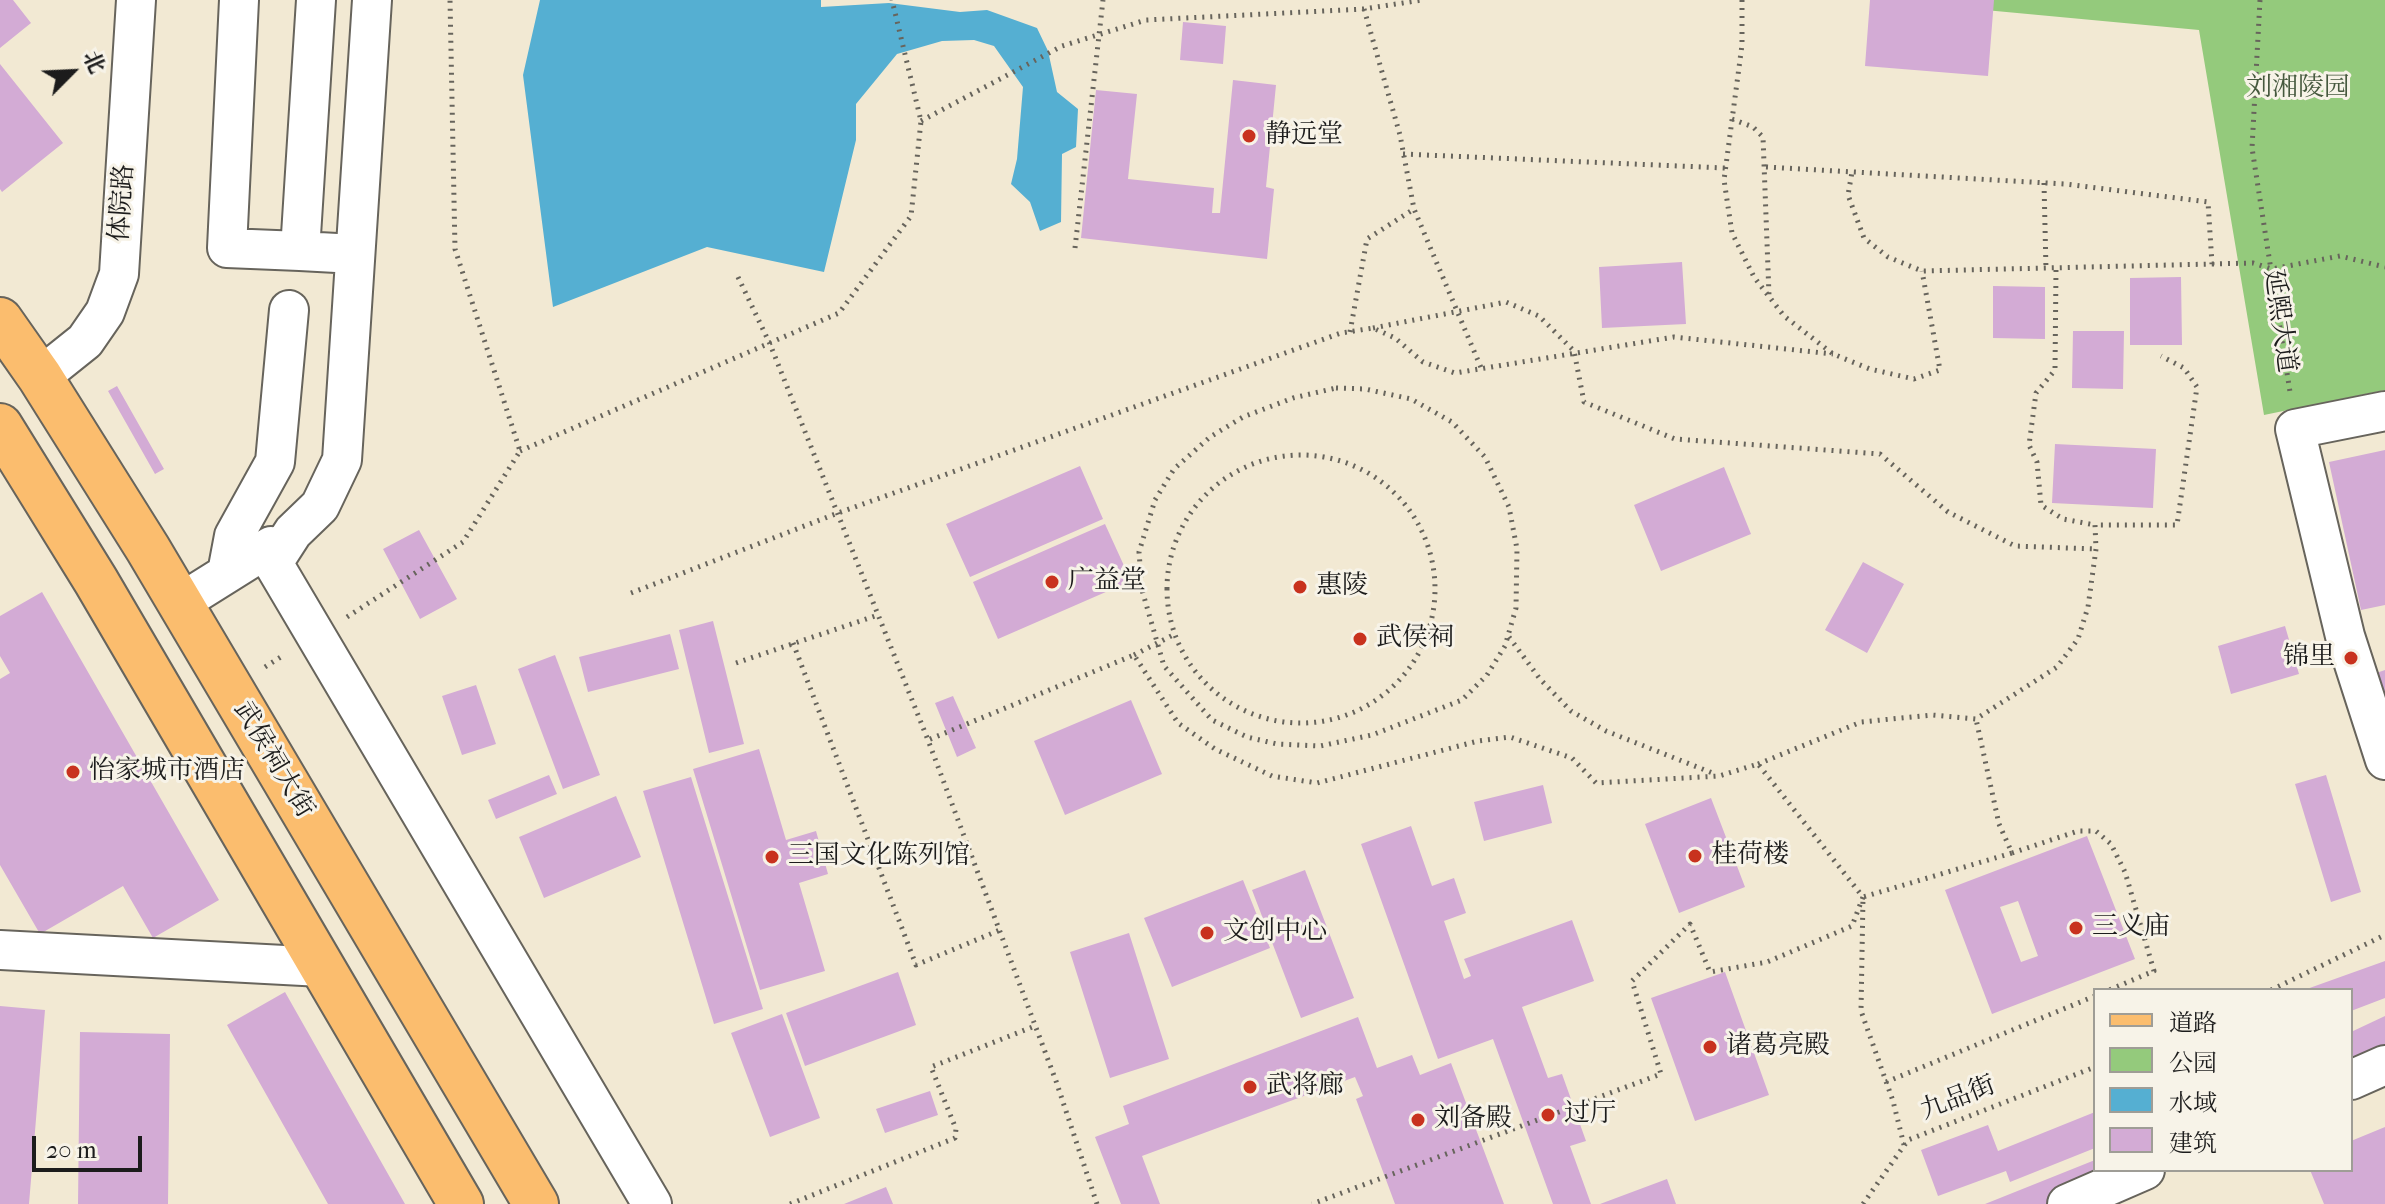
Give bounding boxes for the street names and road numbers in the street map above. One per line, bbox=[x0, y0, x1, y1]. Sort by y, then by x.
street label: 体院路 bbox=[105, 163, 141, 243]
street label: 延熙大道 bbox=[2256, 267, 2302, 375]
street label: 武侯祠大街 bbox=[226, 696, 320, 824]
street label: 九品街 bbox=[1916, 1070, 2000, 1128]

